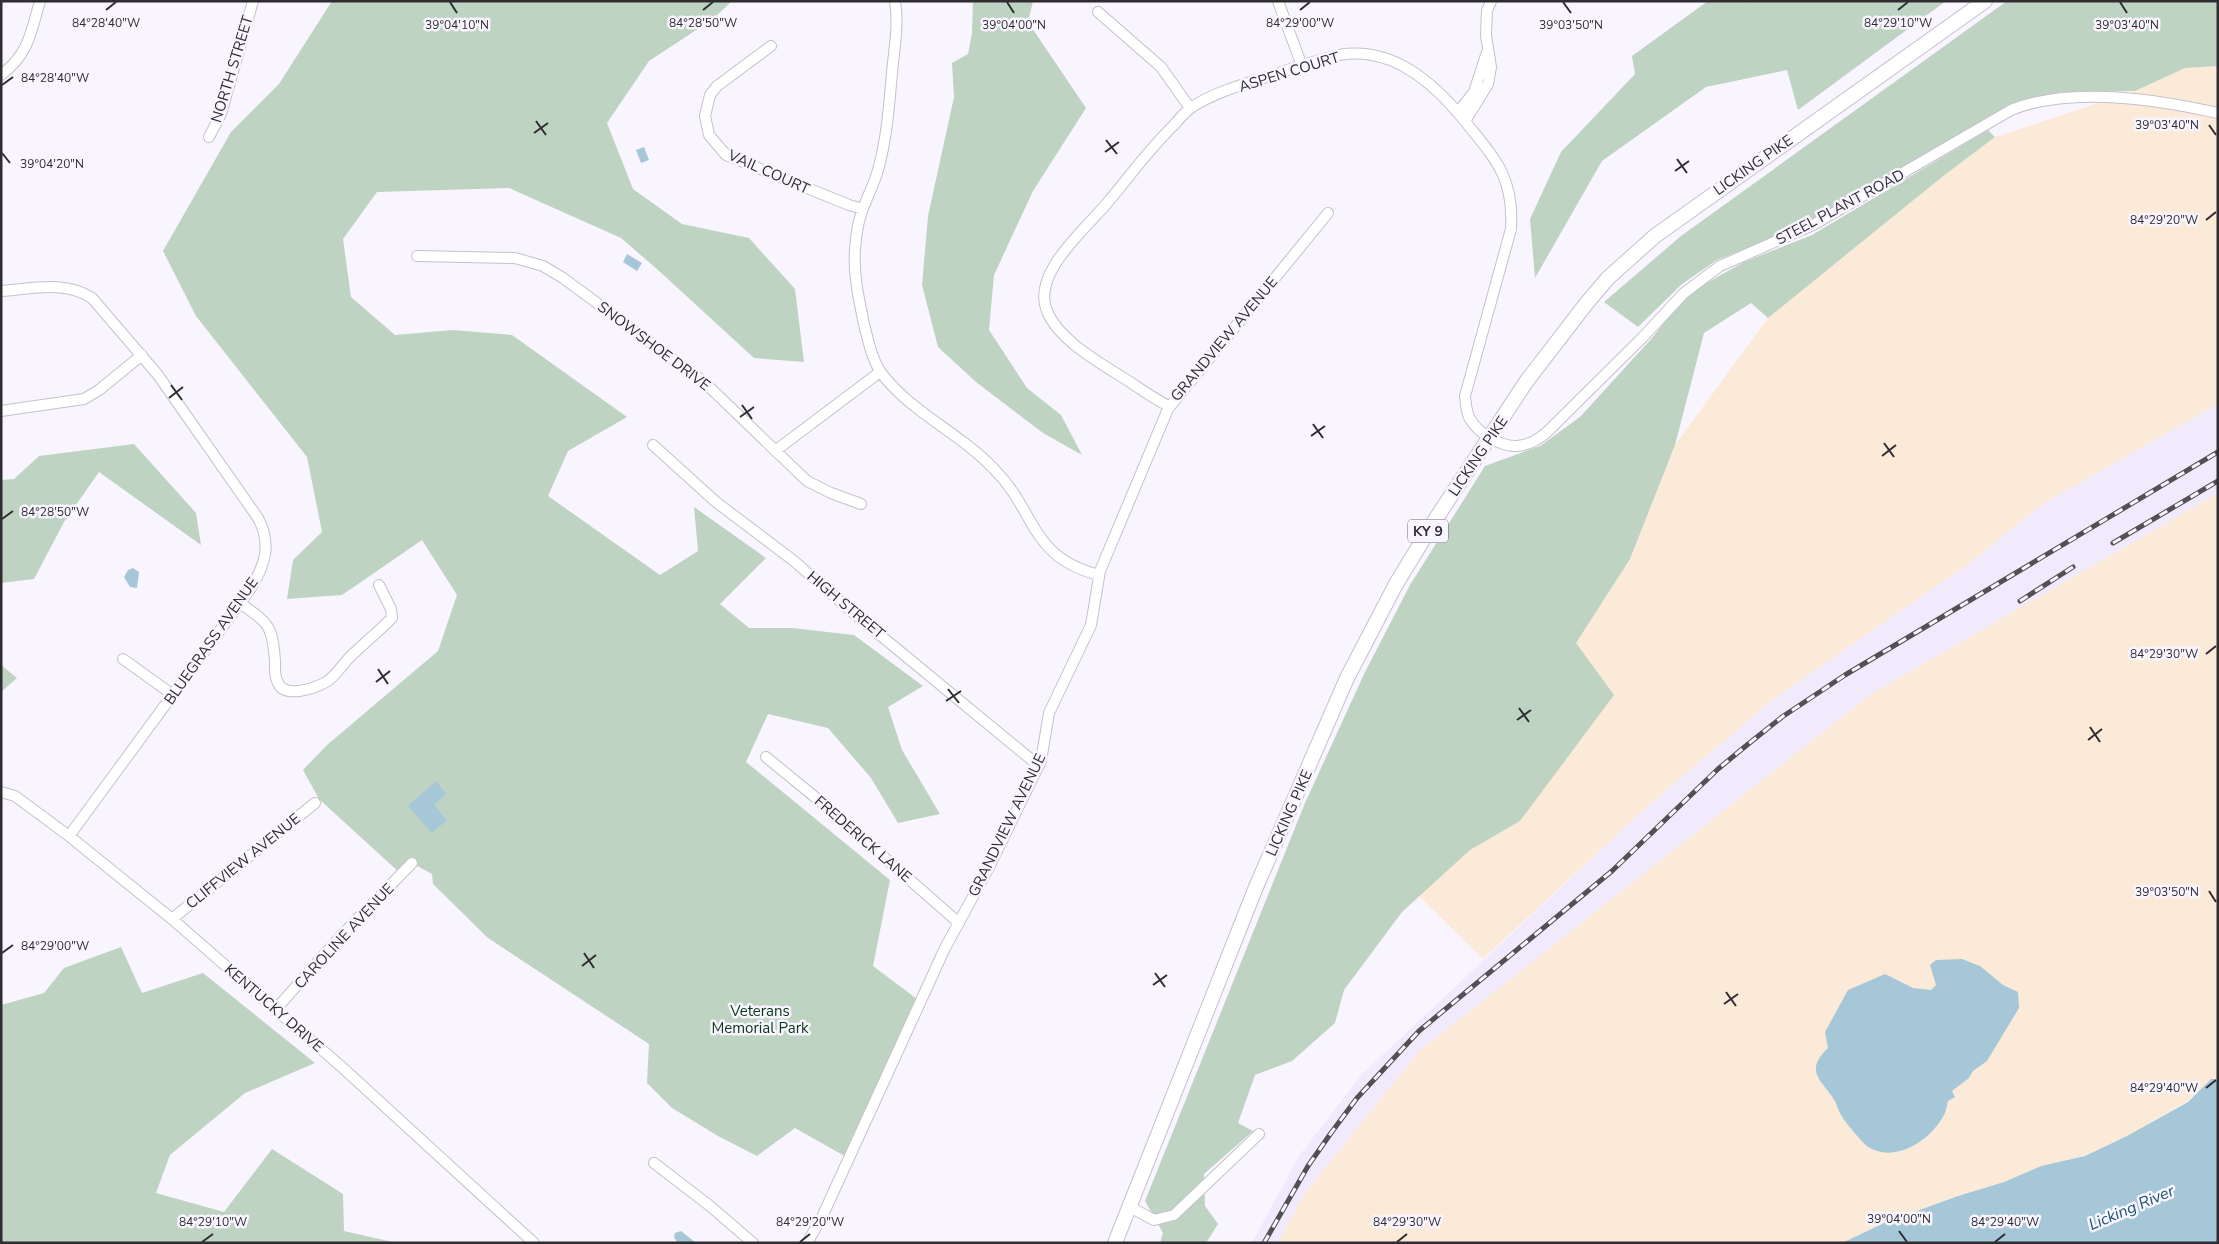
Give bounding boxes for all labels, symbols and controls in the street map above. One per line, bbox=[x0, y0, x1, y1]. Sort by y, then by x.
street label: NORTH STREET bbox=[206, 13, 258, 125]
text: 84°28'40"W bbox=[72, 15, 140, 31]
text: 84°28'50"W bbox=[669, 15, 737, 31]
text: 84°29'00"W bbox=[1266, 15, 1334, 31]
text: 84°29'10"W bbox=[1864, 15, 1932, 31]
text: 39°04'10"N bbox=[425, 17, 489, 33]
text: 39°04'00"N bbox=[982, 17, 1046, 33]
text: 39°03'50"N bbox=[1539, 17, 1603, 33]
text: 39°03'40"N bbox=[2095, 17, 2159, 33]
street label: ASPEN COURT bbox=[1236, 47, 1342, 97]
text: 84°28'40"W bbox=[21, 70, 89, 86]
text: 39°03'40"N bbox=[2135, 117, 2199, 133]
street label: LICKING PIKE bbox=[1709, 130, 1797, 200]
street label: VAIL COURT bbox=[724, 145, 813, 199]
text: 39°04'20"N bbox=[20, 156, 84, 172]
street label: STEEL PLANT ROAD bbox=[1772, 165, 1908, 249]
text: 84°29'20"W bbox=[2130, 212, 2198, 228]
street label: GRANDVIEW AVENUE bbox=[1166, 273, 1282, 405]
street label: SNOWSHOE DRIVE bbox=[593, 297, 715, 395]
street label: LICKING PIKE bbox=[1444, 412, 1512, 500]
text: 84°28'50"W bbox=[21, 504, 89, 520]
road number: KY 9 bbox=[1408, 520, 1448, 542]
street label: HIGH STREET bbox=[803, 567, 889, 643]
street label: BLUEGRASS AVENUE bbox=[159, 573, 263, 709]
text: 84°29'30"W bbox=[2130, 646, 2198, 662]
street label: GRANDVIEW AVENUE bbox=[964, 750, 1050, 900]
street label: LICKING PIKE bbox=[1261, 767, 1317, 859]
street label: FREDERICK LANE bbox=[810, 791, 916, 887]
street label: CLIFFVIEW AVENUE bbox=[182, 809, 304, 913]
street label: CAROLINE AVENUE bbox=[290, 879, 398, 993]
text: 39°03'50"N bbox=[2135, 884, 2199, 900]
text: 84°29'00"W bbox=[21, 938, 89, 954]
street label: KENTUCKY DRIVE bbox=[220, 959, 328, 1057]
park label: Veterans Memorial Park bbox=[711, 1001, 809, 1038]
text: 84°29'40"W bbox=[2130, 1080, 2198, 1096]
water label: Licking River bbox=[2085, 1180, 2179, 1236]
text: 39°04'00"N bbox=[1867, 1211, 1931, 1227]
text: 84°29'10"W bbox=[179, 1214, 247, 1230]
text: 84°29'20"W bbox=[776, 1214, 844, 1230]
text: 84°29'30"W bbox=[1373, 1214, 1441, 1230]
text: 84°29'40"W bbox=[1971, 1214, 2039, 1230]

